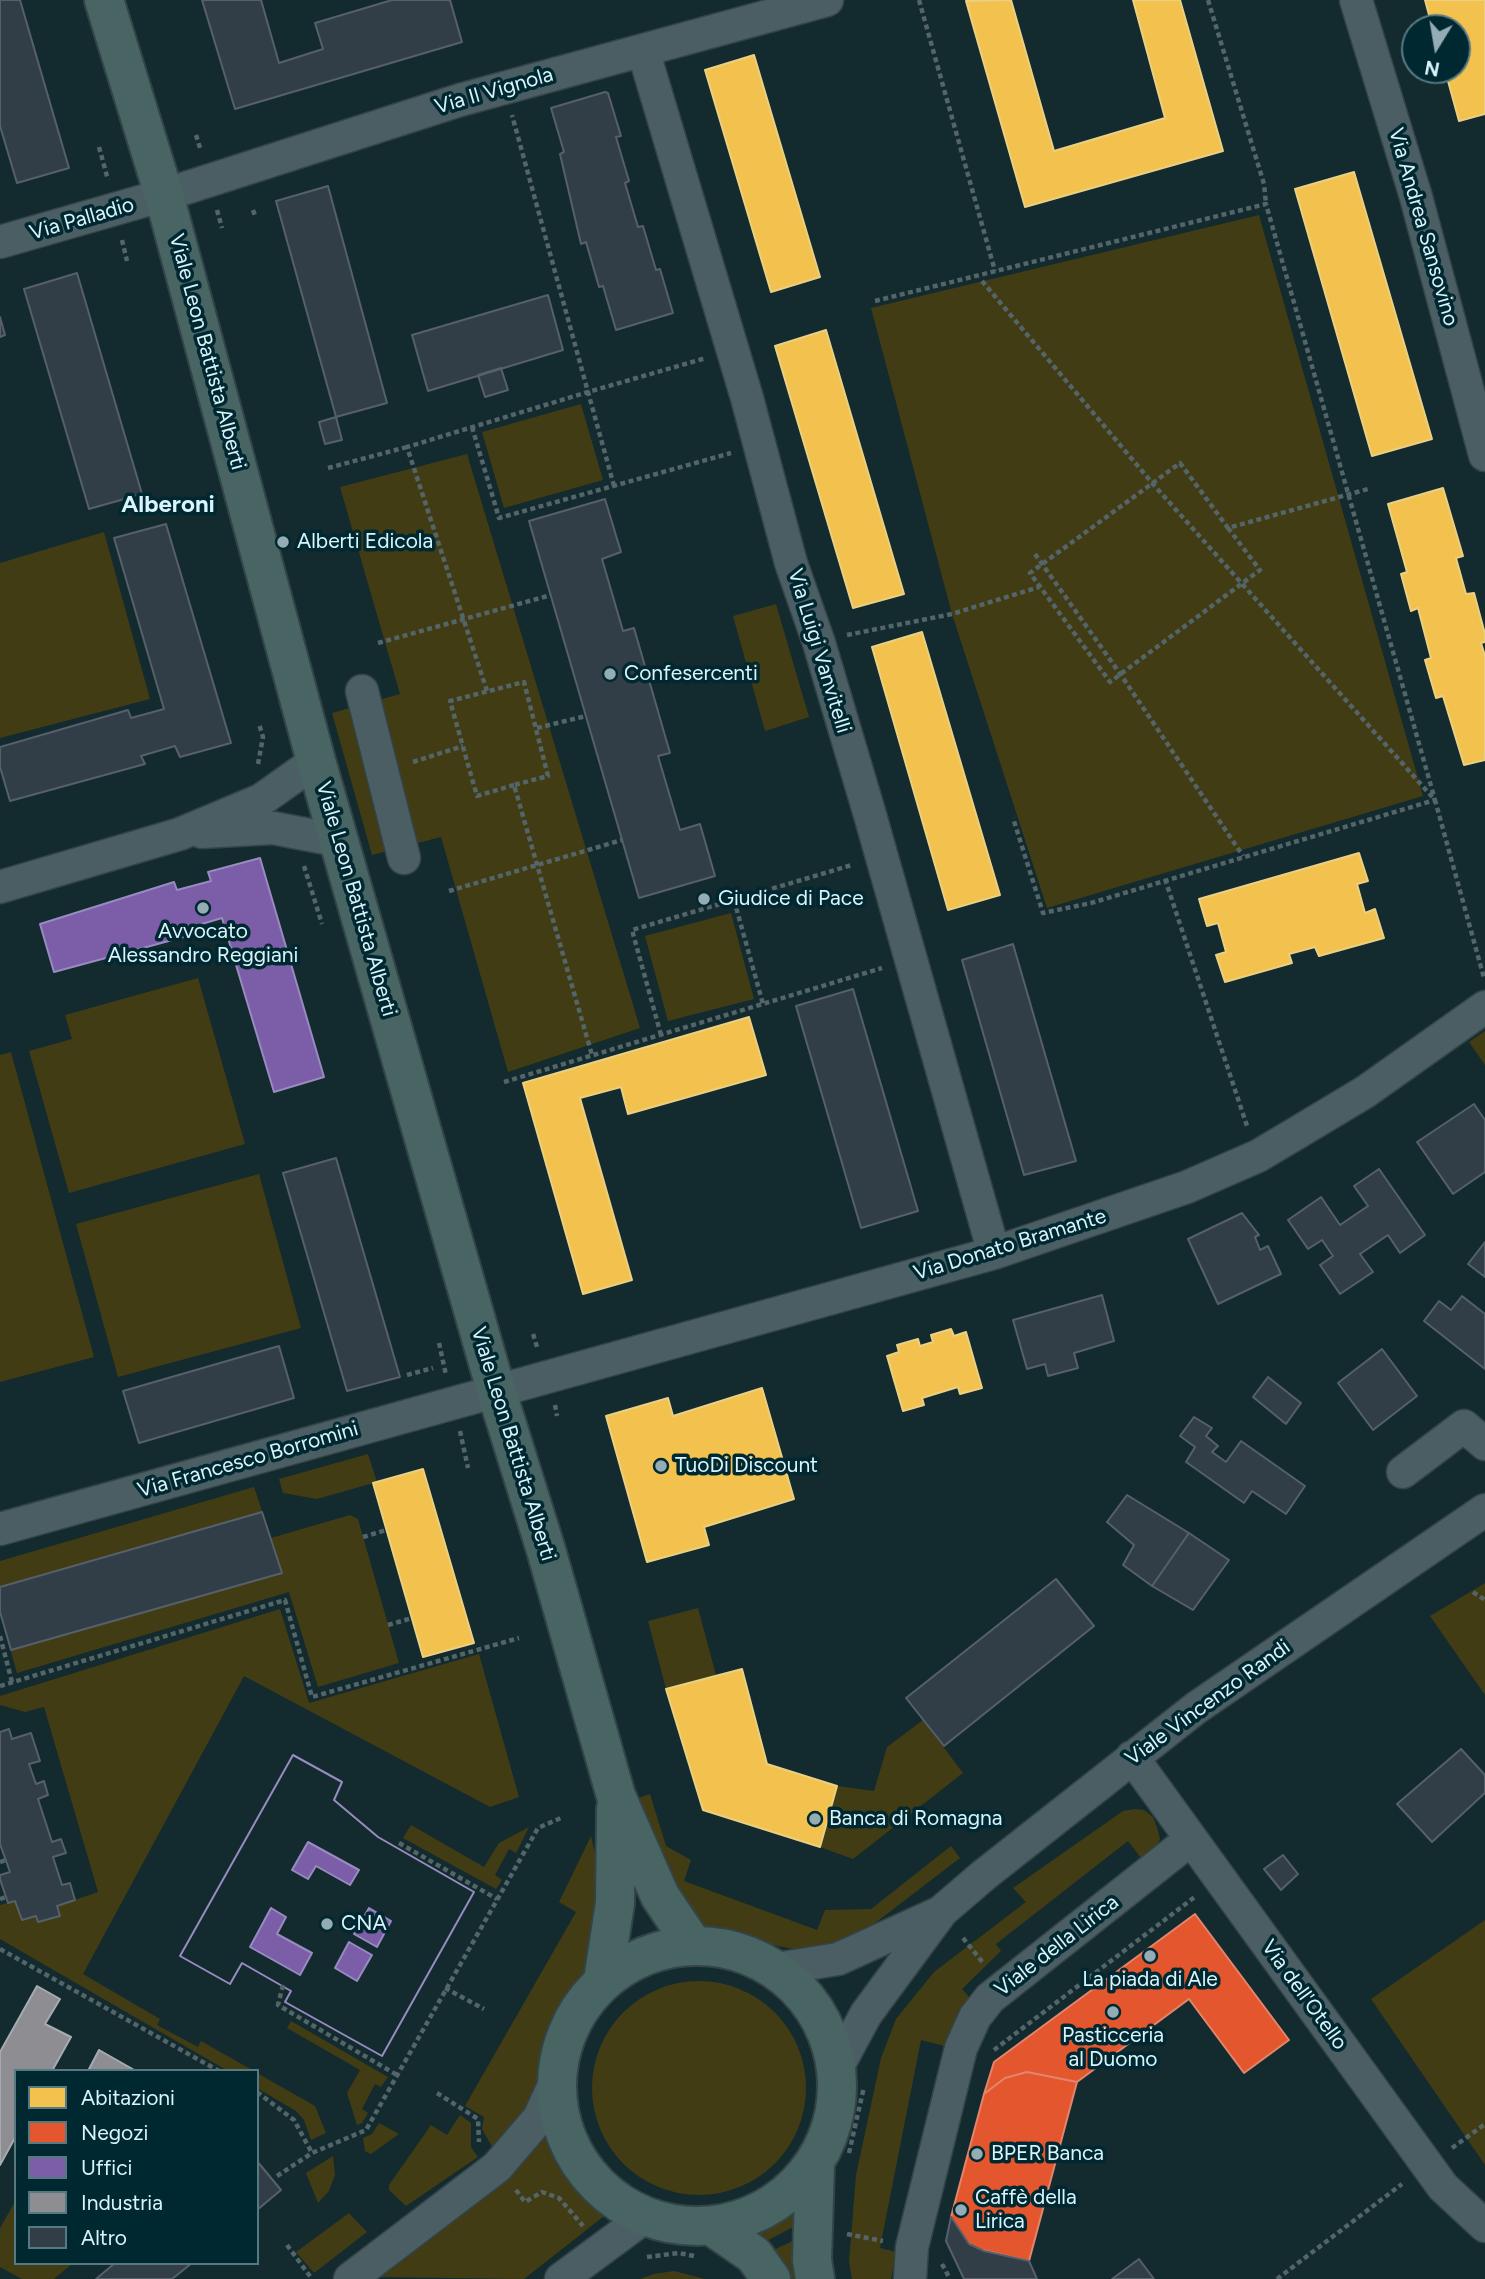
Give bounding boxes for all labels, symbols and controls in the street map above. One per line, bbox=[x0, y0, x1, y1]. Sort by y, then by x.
north arrow bbox=[1401, 14, 1471, 84]
text: N bbox=[1423, 55, 1442, 81]
street label: Via Il Vignola bbox=[432, 62, 556, 120]
street label: Via Andrea Sansovino bbox=[1383, 125, 1463, 329]
street label: Via Palladio bbox=[27, 192, 137, 246]
street label: Viale Leon Battista Alberti bbox=[163, 231, 251, 473]
district label: Alberoni bbox=[121, 491, 215, 519]
place label: Alberti Edicola bbox=[297, 529, 433, 555]
marker: Alberti Edicola bbox=[275, 534, 291, 550]
street label: Via Luigi Vanvitelli bbox=[782, 566, 856, 736]
place label: Confesercenti bbox=[624, 661, 758, 687]
marker: Confesercenti bbox=[602, 666, 618, 682]
street label: Viale Leon Battista Alberti bbox=[310, 779, 402, 1019]
place label: Giudice di Pace bbox=[718, 886, 864, 912]
marker: Giudice di Pace bbox=[696, 891, 712, 907]
marker: Avvocato Alessandro Reggiani bbox=[195, 900, 211, 916]
place label: Avvocato Alessandro Reggiani bbox=[108, 919, 298, 969]
street label: Via Donato Bramante bbox=[911, 1204, 1109, 1286]
street label: Viale Leon Battista Alberti bbox=[465, 1324, 561, 1564]
street label: Via Francesco Borromini bbox=[135, 1416, 361, 1504]
place label: TuoDi Discount bbox=[675, 1453, 818, 1479]
marker: TuoDi Discount bbox=[653, 1458, 669, 1474]
street label: Viale Vincenzo Randi bbox=[1121, 1635, 1295, 1771]
place label: Banca di Romagna bbox=[829, 1806, 1003, 1832]
marker: Banca di Romagna bbox=[807, 1811, 823, 1827]
street label: Viale della Lirica bbox=[990, 1890, 1124, 2002]
place label: CNA bbox=[341, 1911, 387, 1937]
marker: CNA bbox=[319, 1916, 335, 1932]
street label: Via dell'Otello bbox=[1256, 1935, 1352, 2055]
marker: La piada di Ale bbox=[1142, 1948, 1158, 1964]
place label: La piada di Ale bbox=[1082, 1967, 1218, 1993]
marker: Pasticceria al Duomo bbox=[1105, 2004, 1121, 2020]
place label: Pasticceria al Duomo bbox=[1062, 2023, 1164, 2073]
legend bbox=[14, 2069, 259, 2265]
text: Abitazioni bbox=[81, 2085, 175, 2110]
text: Negozi bbox=[81, 2120, 148, 2145]
place label: BPER Banca bbox=[991, 2141, 1104, 2167]
marker: BPER Banca bbox=[969, 2146, 985, 2162]
text: Uffici bbox=[81, 2155, 132, 2180]
place label: Caffè della Lirica bbox=[975, 2185, 1077, 2235]
text: Industria bbox=[81, 2190, 163, 2215]
marker: Caffè della Lirica bbox=[953, 2202, 969, 2218]
text: Altro bbox=[81, 2225, 127, 2250]

